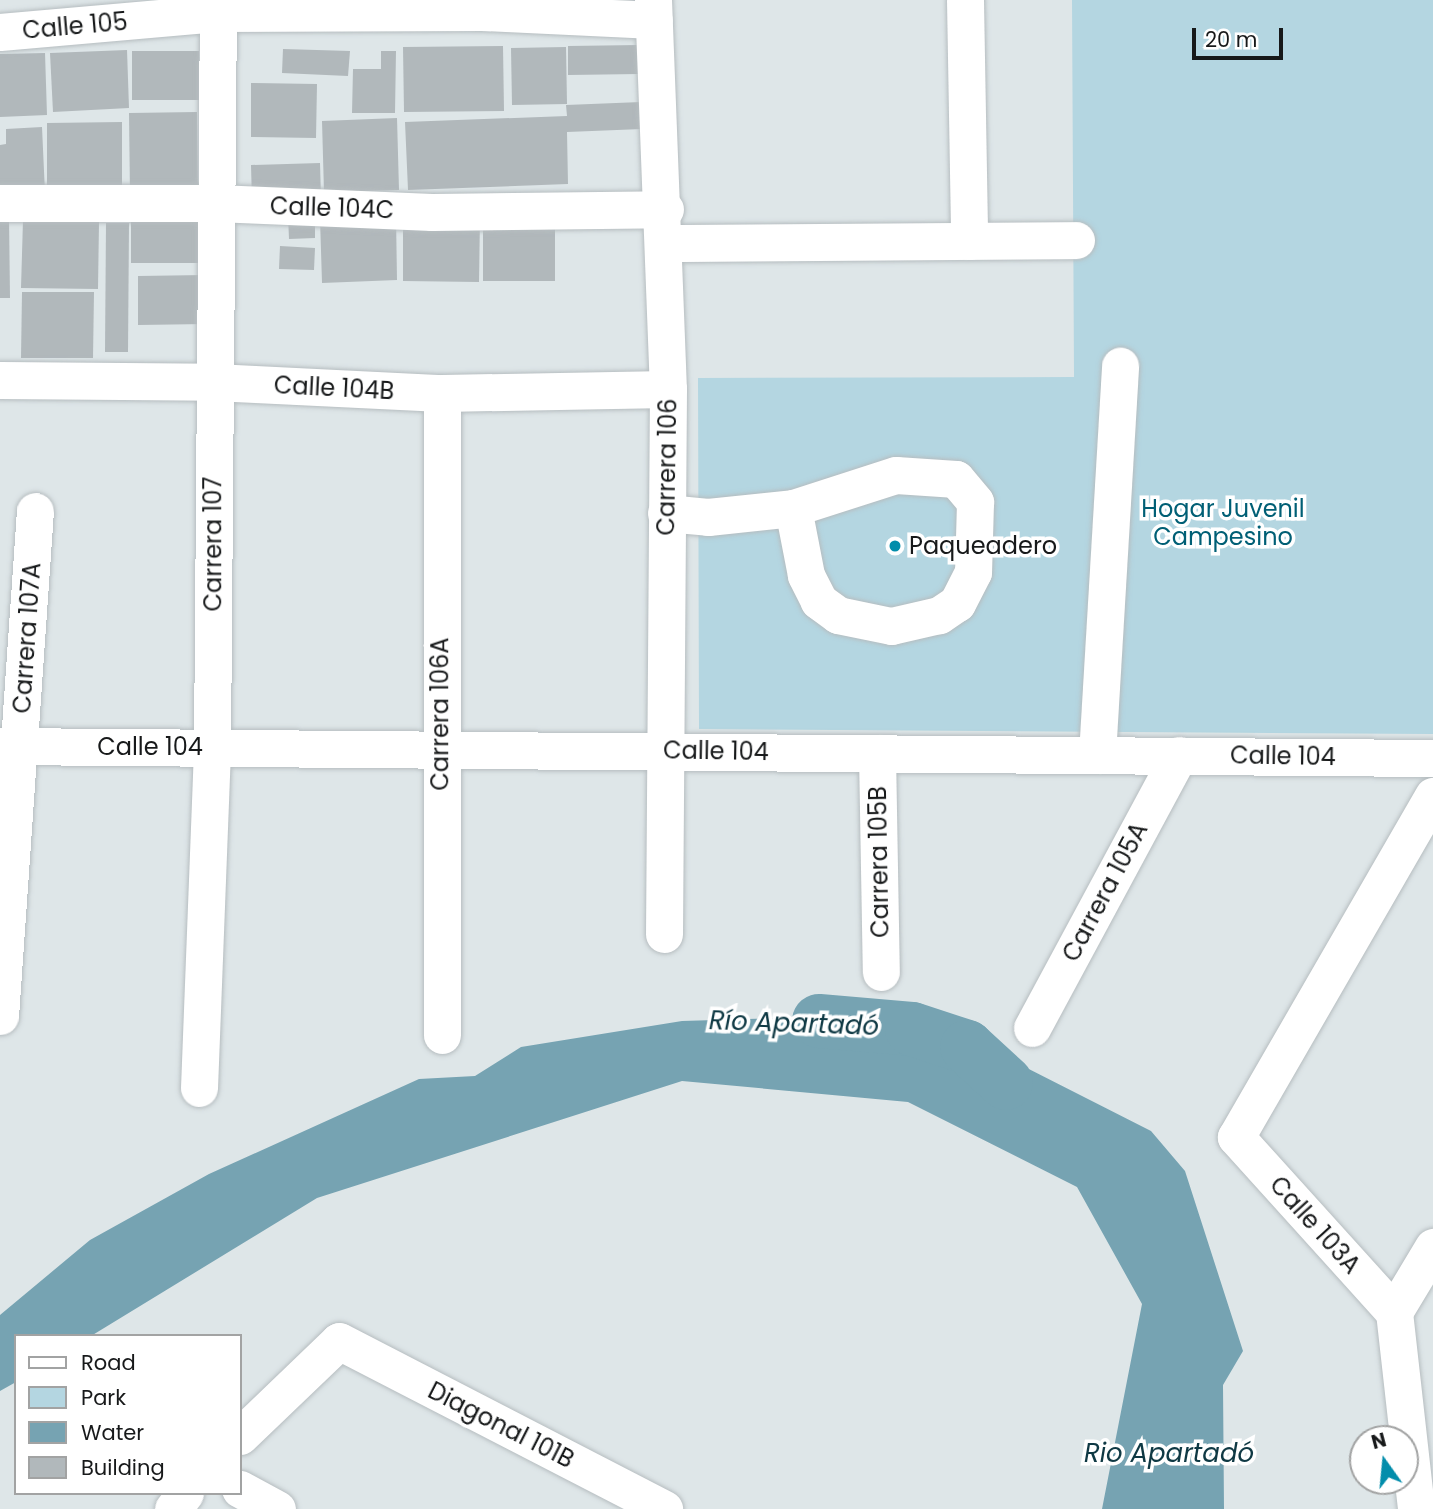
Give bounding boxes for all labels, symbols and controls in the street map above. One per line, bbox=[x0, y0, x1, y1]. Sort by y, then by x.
street label: Calle 105 bbox=[21, 7, 129, 45]
scale bar bbox=[1195, 14, 1286, 58]
text: 20 m bbox=[1205, 25, 1258, 54]
street label: Calle 104C bbox=[269, 191, 395, 225]
street label: Calle 104B bbox=[273, 370, 395, 406]
street label: Carrera 106 bbox=[651, 398, 683, 536]
street label: Carrera 107 bbox=[199, 477, 227, 611]
park label: Hogar Juvenil Campesino bbox=[1141, 495, 1305, 551]
place label: Paqueadero bbox=[909, 532, 1057, 560]
marker: Paqueadero bbox=[887, 538, 903, 554]
street label: Carrera 107A bbox=[7, 562, 47, 714]
street label: Carrera 106A bbox=[426, 637, 454, 791]
street label: Calle 104 bbox=[97, 733, 203, 761]
street label: Calle 104 bbox=[663, 736, 769, 766]
street label: Calle 104 bbox=[1230, 741, 1336, 771]
street label: Carrera 105B bbox=[863, 786, 895, 938]
street label: Carrera 105A bbox=[1056, 818, 1154, 966]
water label: Río Apartadó bbox=[708, 1005, 880, 1043]
street label: Calle 103A bbox=[1264, 1170, 1366, 1280]
legend bbox=[14, 1334, 242, 1495]
text: Road bbox=[81, 1348, 136, 1377]
street label: Diagonal 101B bbox=[423, 1376, 579, 1474]
text: Park bbox=[81, 1383, 126, 1412]
text: Water bbox=[81, 1418, 144, 1447]
north arrow bbox=[1349, 1425, 1419, 1495]
text: N bbox=[1369, 1426, 1389, 1456]
water label: Rio Apartadó bbox=[1084, 1438, 1254, 1470]
text: Building bbox=[81, 1453, 165, 1482]

